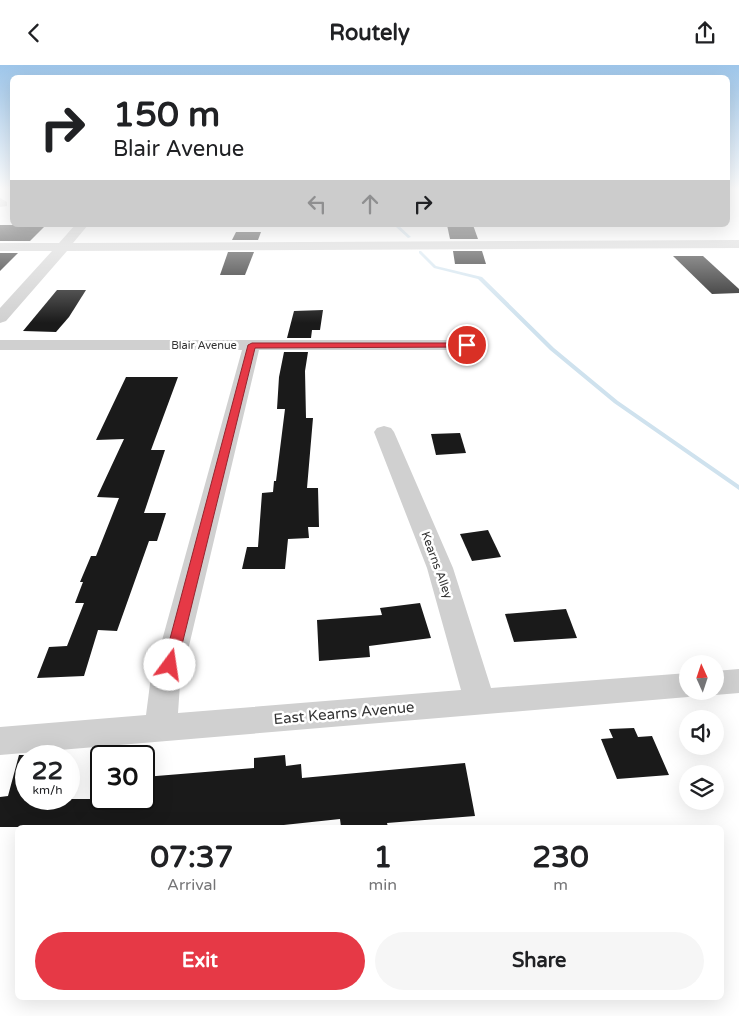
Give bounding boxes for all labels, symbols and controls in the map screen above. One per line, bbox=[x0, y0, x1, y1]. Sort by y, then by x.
icon: back bbox=[20, 19, 48, 47]
icon: share bbox=[691, 19, 719, 47]
text: Routely bbox=[329, 20, 410, 46]
text: 150 m bbox=[113, 94, 220, 136]
icon: right bbox=[30, 95, 95, 160]
text: Blair Avenue bbox=[113, 136, 244, 162]
icon: left bbox=[303, 190, 331, 218]
icon: ahead bbox=[356, 190, 384, 218]
icon: right bbox=[409, 190, 437, 218]
pin bbox=[446, 324, 488, 366]
icon: arrive bbox=[453, 331, 481, 359]
street label: Blair Avenue bbox=[171, 339, 237, 352]
street label: Kearns Alley bbox=[418, 530, 456, 601]
position arrow bbox=[143, 638, 195, 690]
north arrow bbox=[679, 655, 724, 700]
map controls bbox=[679, 655, 724, 810]
street label: East Kearns Avenue bbox=[273, 698, 415, 728]
button: sound bbox=[679, 710, 724, 755]
speed limit sign: 30 bbox=[90, 745, 155, 810]
text: 22 bbox=[32, 756, 63, 786]
button: layers bbox=[679, 765, 724, 810]
text: km/h bbox=[32, 783, 63, 797]
text: 07:37 bbox=[150, 839, 233, 876]
text: 1 bbox=[373, 839, 392, 876]
text: 230 bbox=[532, 839, 589, 876]
text: Arrival bbox=[167, 875, 217, 895]
text: min bbox=[369, 875, 397, 895]
text: m bbox=[553, 875, 568, 895]
button: Exit bbox=[35, 932, 365, 990]
button: Share bbox=[375, 932, 704, 990]

